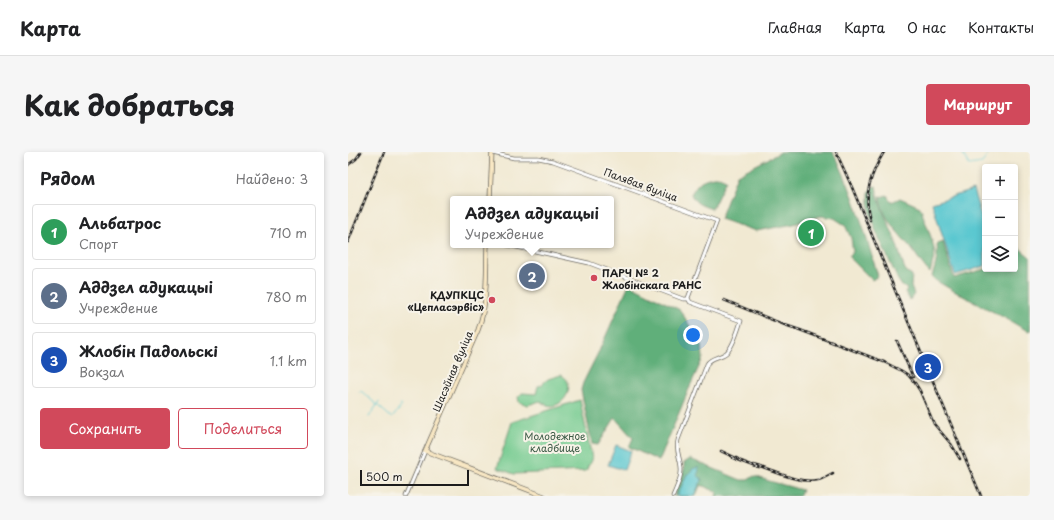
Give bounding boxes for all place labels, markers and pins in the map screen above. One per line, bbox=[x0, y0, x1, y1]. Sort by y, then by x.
pin: 1 bbox=[798, 218, 824, 248]
pin: 2 bbox=[519, 261, 545, 291]
place label: ПАРЧ № 2 Жлобінскага РАНС bbox=[602, 265, 702, 292]
marker: ПАРЧ № 2 Жлобінскага РАНС bbox=[589, 273, 599, 283]
place label: КДУПКЦС «Цепласэрвіс» bbox=[408, 287, 484, 314]
marker: КДУПКЦС «Цепласэрвіс» bbox=[487, 295, 497, 305]
pin: 3 bbox=[915, 352, 941, 382]

